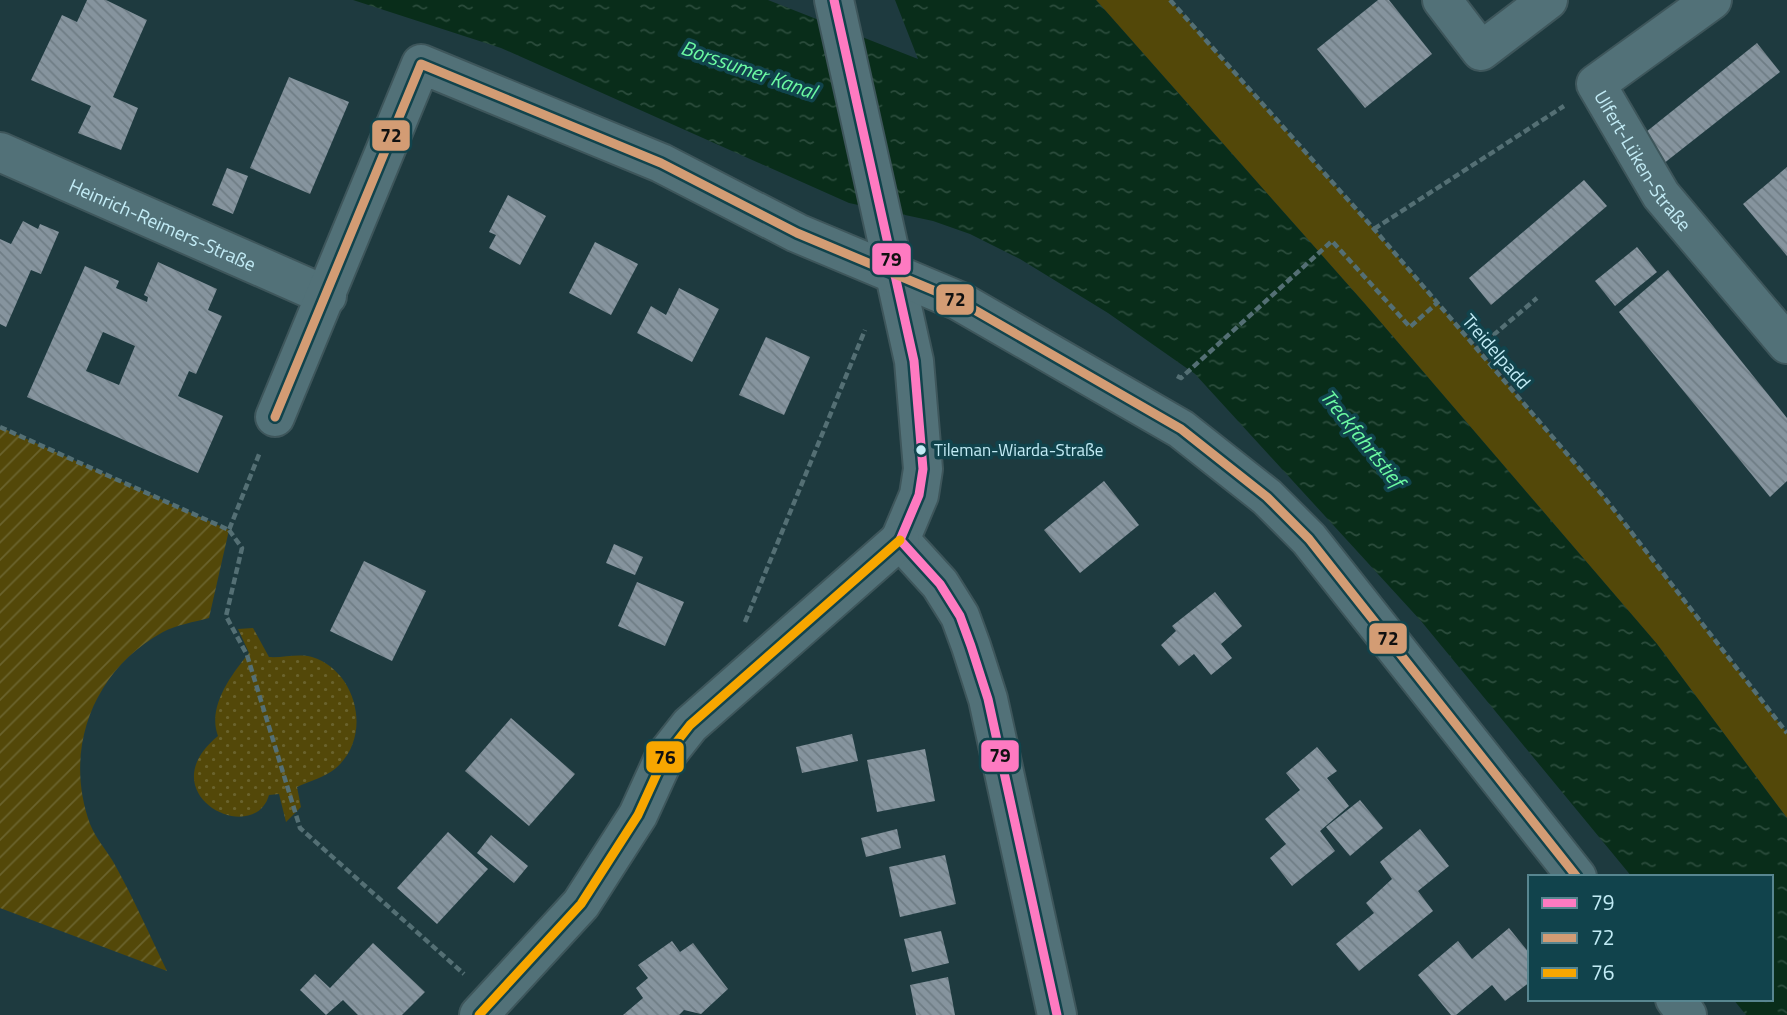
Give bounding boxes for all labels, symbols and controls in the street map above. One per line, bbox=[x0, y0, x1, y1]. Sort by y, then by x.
water label: Borssumer Kanal bbox=[677, 31, 823, 108]
street label: Ulfert-Lüken-Straße bbox=[1588, 84, 1699, 237]
line badge: 72 bbox=[371, 119, 411, 152]
text: 72 bbox=[380, 120, 402, 149]
street label: Heinrich-Reimers-Straße bbox=[65, 170, 261, 278]
line badge: 79 bbox=[871, 242, 912, 276]
text: 79 bbox=[880, 244, 902, 273]
line badge: 72 bbox=[935, 283, 975, 316]
text: 72 bbox=[944, 284, 966, 313]
street label: Treidelpadd bbox=[1456, 307, 1538, 395]
water label: Treckfahrtstief bbox=[1313, 382, 1415, 497]
place label: Tileman-Wiarda-Straße bbox=[934, 437, 1103, 463]
marker: Tileman-Wiarda-Straße bbox=[914, 443, 928, 457]
line badge: 72 bbox=[1368, 622, 1408, 655]
text: 72 bbox=[1377, 623, 1399, 652]
line badge: 79 bbox=[980, 739, 1020, 773]
line badge: 76 bbox=[645, 740, 685, 774]
text: 79 bbox=[989, 740, 1011, 769]
text: 76 bbox=[654, 742, 676, 771]
legend bbox=[1528, 875, 1773, 1001]
text: 79 bbox=[1591, 886, 1615, 918]
text: 72 bbox=[1591, 921, 1615, 953]
text: 76 bbox=[1591, 956, 1615, 988]

